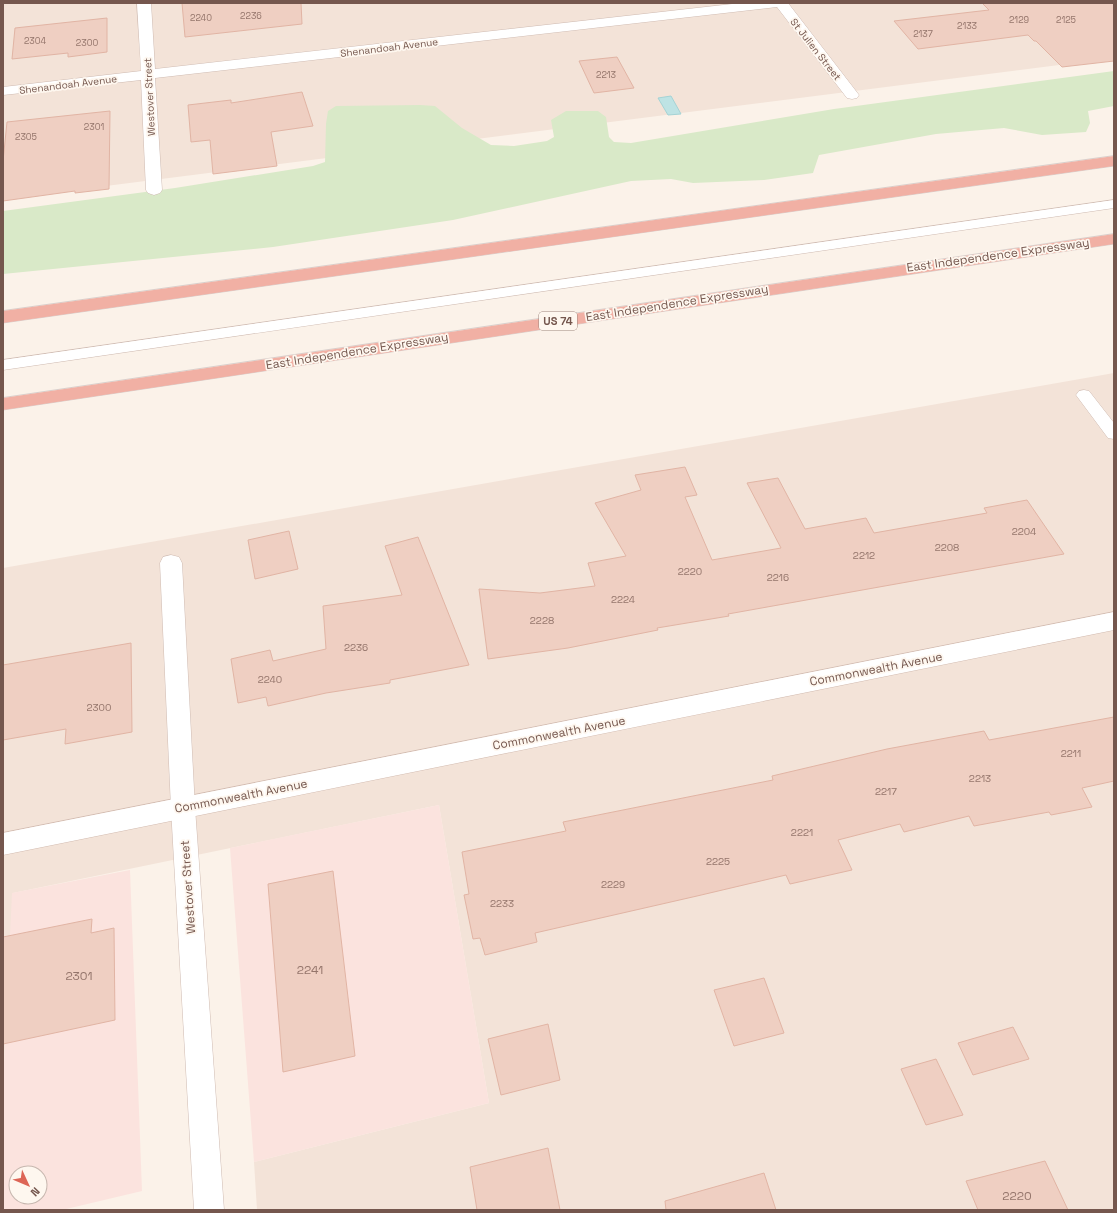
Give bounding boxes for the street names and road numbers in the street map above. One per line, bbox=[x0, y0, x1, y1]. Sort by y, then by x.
street label: St Julien Street bbox=[787, 16, 844, 83]
street label: Shenandoah Avenue bbox=[339, 35, 439, 60]
street label: Westover Street bbox=[141, 57, 158, 136]
street label: Shenandoah Avenue bbox=[18, 72, 118, 97]
street label: East Independence Expressway bbox=[906, 234, 1090, 276]
street label: East Independence Expressway bbox=[585, 281, 769, 325]
road number: US 74 bbox=[539, 312, 577, 330]
street label: East Independence Expressway bbox=[265, 329, 449, 373]
street label: Commonwealth Avenue bbox=[808, 648, 944, 690]
street label: Commonwealth Avenue bbox=[491, 712, 627, 754]
street label: Commonwealth Avenue bbox=[173, 775, 309, 817]
street label: Westover Street bbox=[177, 840, 199, 934]

